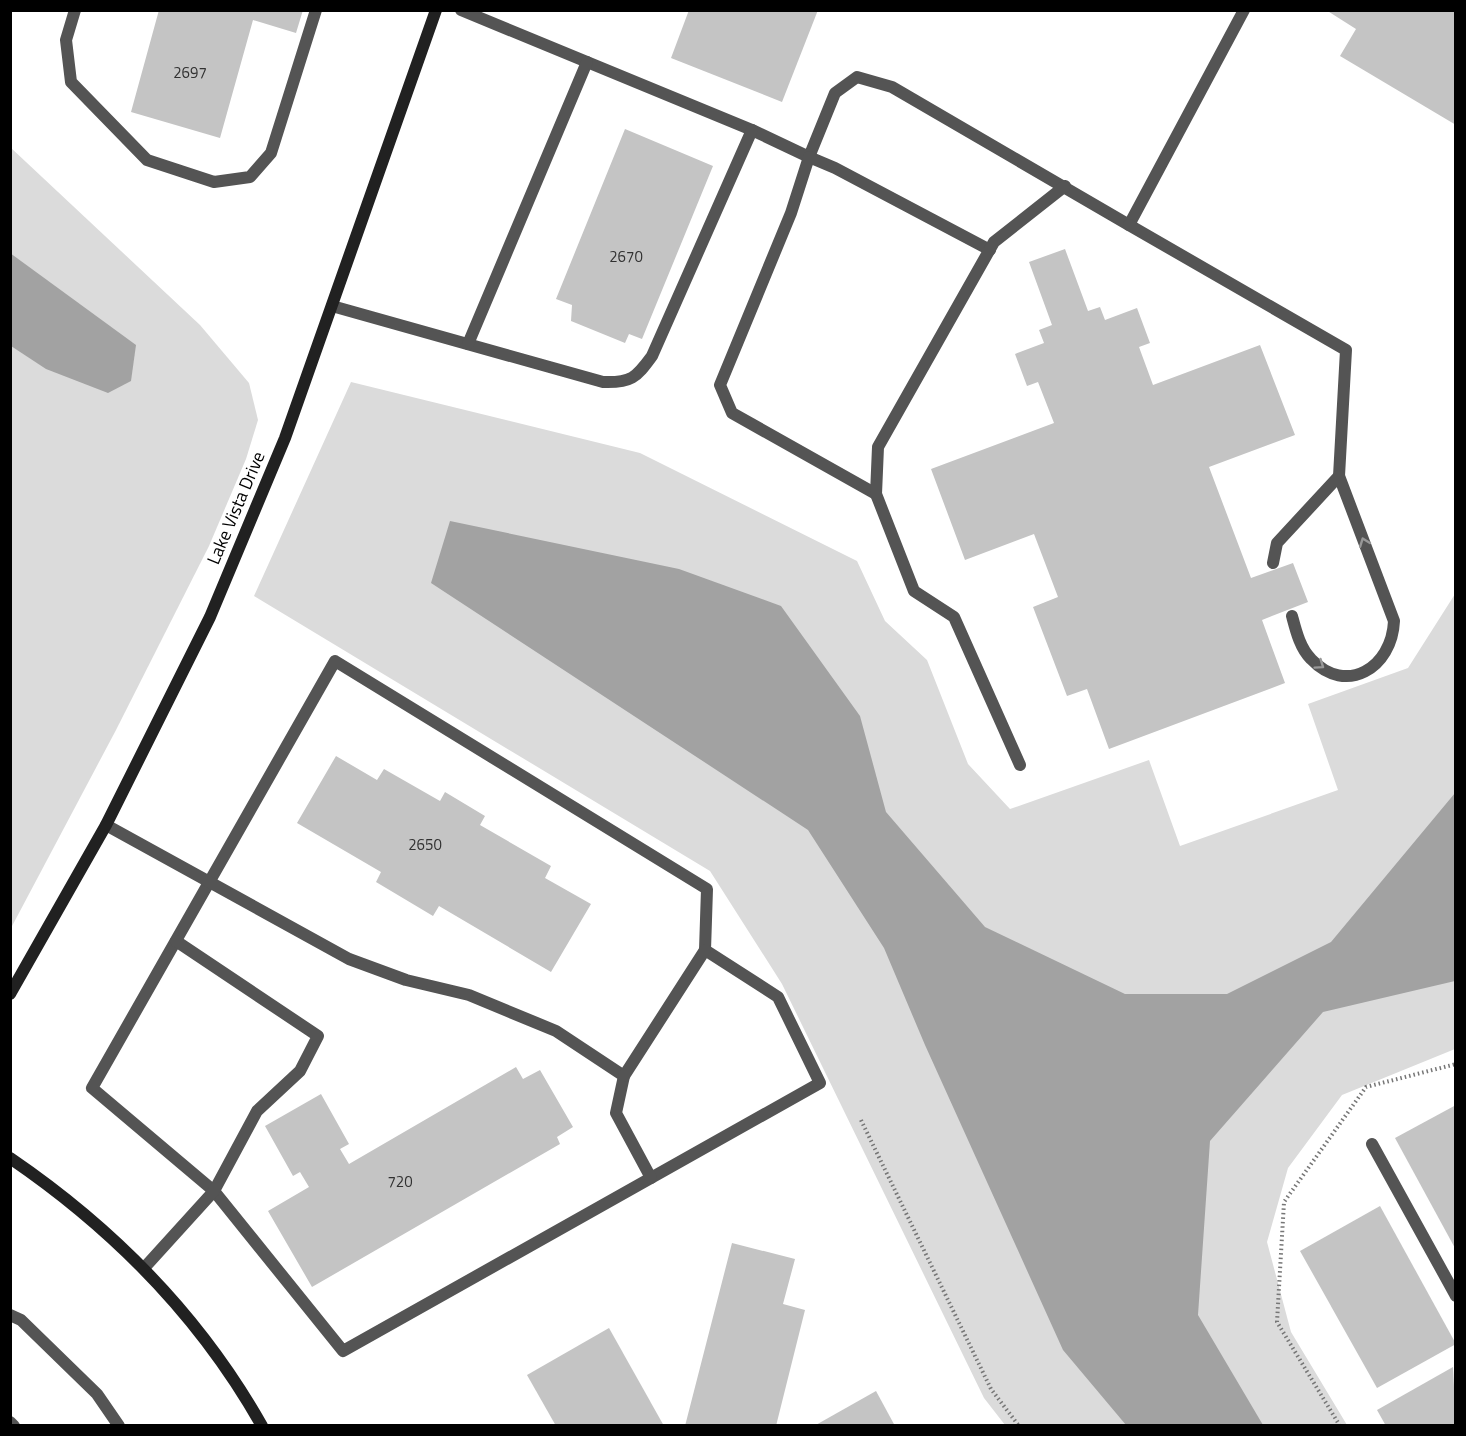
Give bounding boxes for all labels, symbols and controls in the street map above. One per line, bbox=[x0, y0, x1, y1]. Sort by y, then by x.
house number: 2697 bbox=[173, 61, 207, 84]
house number: 2670 bbox=[609, 245, 643, 268]
street label: Lake Vista Drive bbox=[200, 447, 272, 569]
one-way arrow bbox=[1359, 537, 1371, 548]
one-way arrow bbox=[1313, 658, 1324, 669]
house number: 2650 bbox=[408, 833, 442, 856]
house number: 720 bbox=[387, 1170, 413, 1193]

